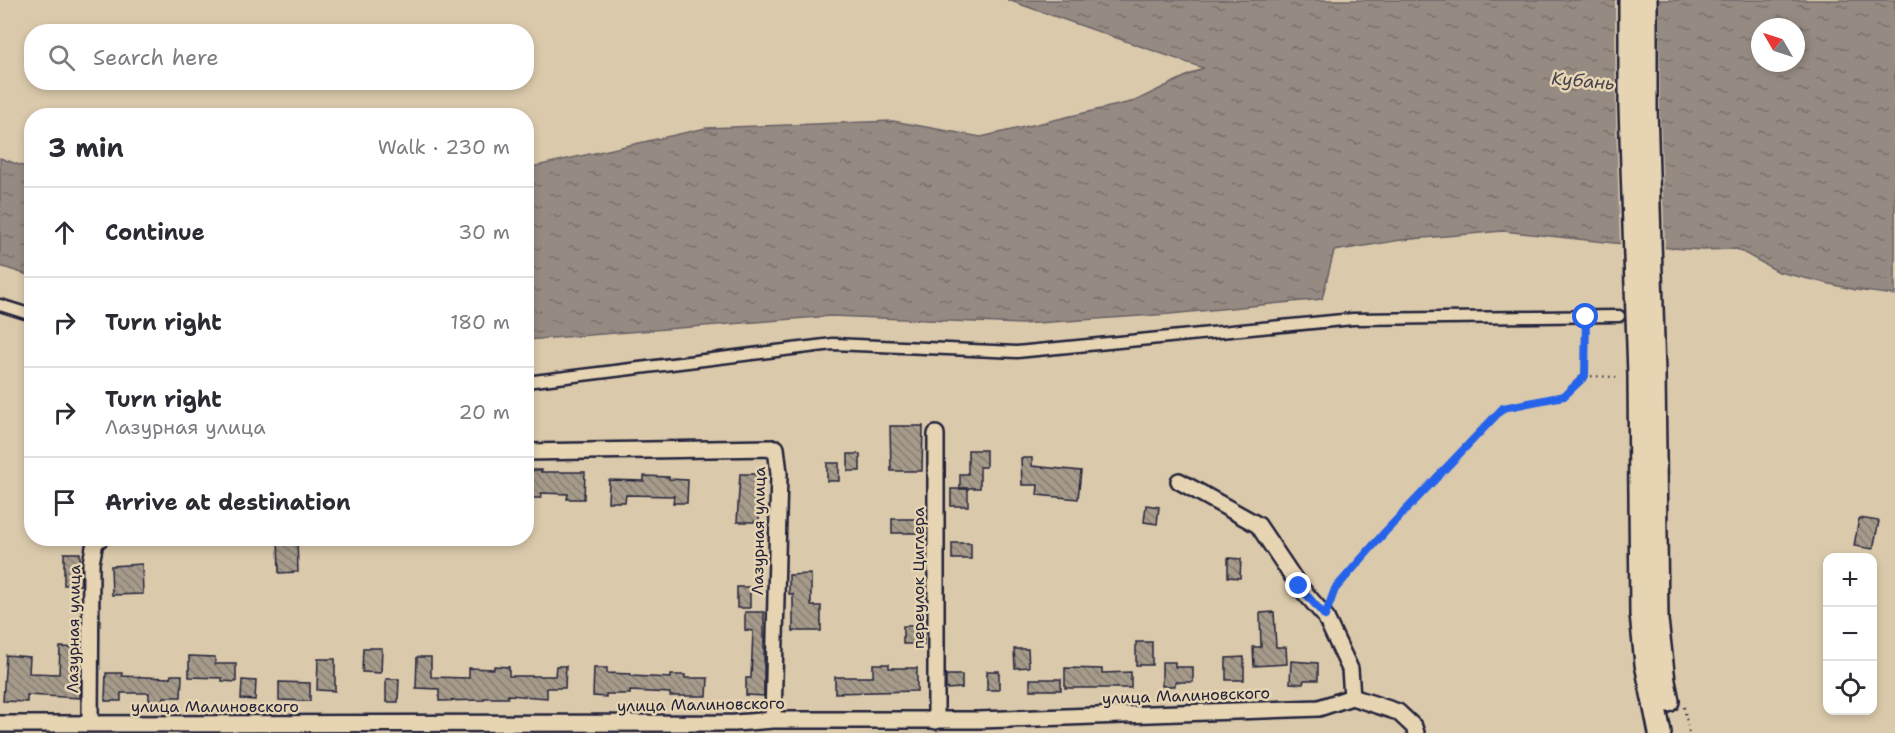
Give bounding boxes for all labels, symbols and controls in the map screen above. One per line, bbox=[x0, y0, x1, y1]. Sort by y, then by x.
north arrow bbox=[1751, 18, 1805, 72]
search box bbox=[24, 24, 534, 90]
icon: search bbox=[45, 41, 78, 74]
text: Search here bbox=[93, 43, 219, 72]
water label: Кубань bbox=[1550, 66, 1616, 96]
text: 3 min bbox=[48, 130, 124, 165]
text: Walk · 230 m bbox=[378, 134, 510, 160]
icon: ahead bbox=[48, 216, 81, 249]
text: Continue bbox=[105, 218, 205, 247]
text: 30 m bbox=[458, 219, 510, 245]
route start bbox=[1572, 303, 1598, 329]
icon: right bbox=[48, 306, 81, 339]
text: Turn right bbox=[105, 308, 222, 337]
text: 180 m bbox=[450, 309, 510, 335]
text: Turn right bbox=[105, 385, 222, 414]
icon: right bbox=[48, 396, 81, 429]
text: 20 m bbox=[459, 399, 510, 425]
text: Лазурная улица bbox=[105, 414, 266, 440]
street label: Лазурная улица bbox=[747, 467, 770, 595]
icon: arrive bbox=[48, 486, 81, 519]
text: Arrive at destination bbox=[105, 488, 351, 517]
street label: переулок Циглера bbox=[908, 507, 929, 649]
map controls bbox=[1823, 553, 1877, 715]
button: + bbox=[1823, 553, 1877, 607]
street label: Лазурная улица bbox=[62, 565, 85, 693]
route end bbox=[1285, 572, 1311, 598]
button: − bbox=[1823, 607, 1877, 661]
button: locate bbox=[1823, 661, 1877, 715]
street label: улица Малиновского bbox=[1102, 682, 1270, 709]
street label: улица Малиновского bbox=[617, 693, 785, 716]
street label: улица Малиновского bbox=[131, 696, 299, 717]

